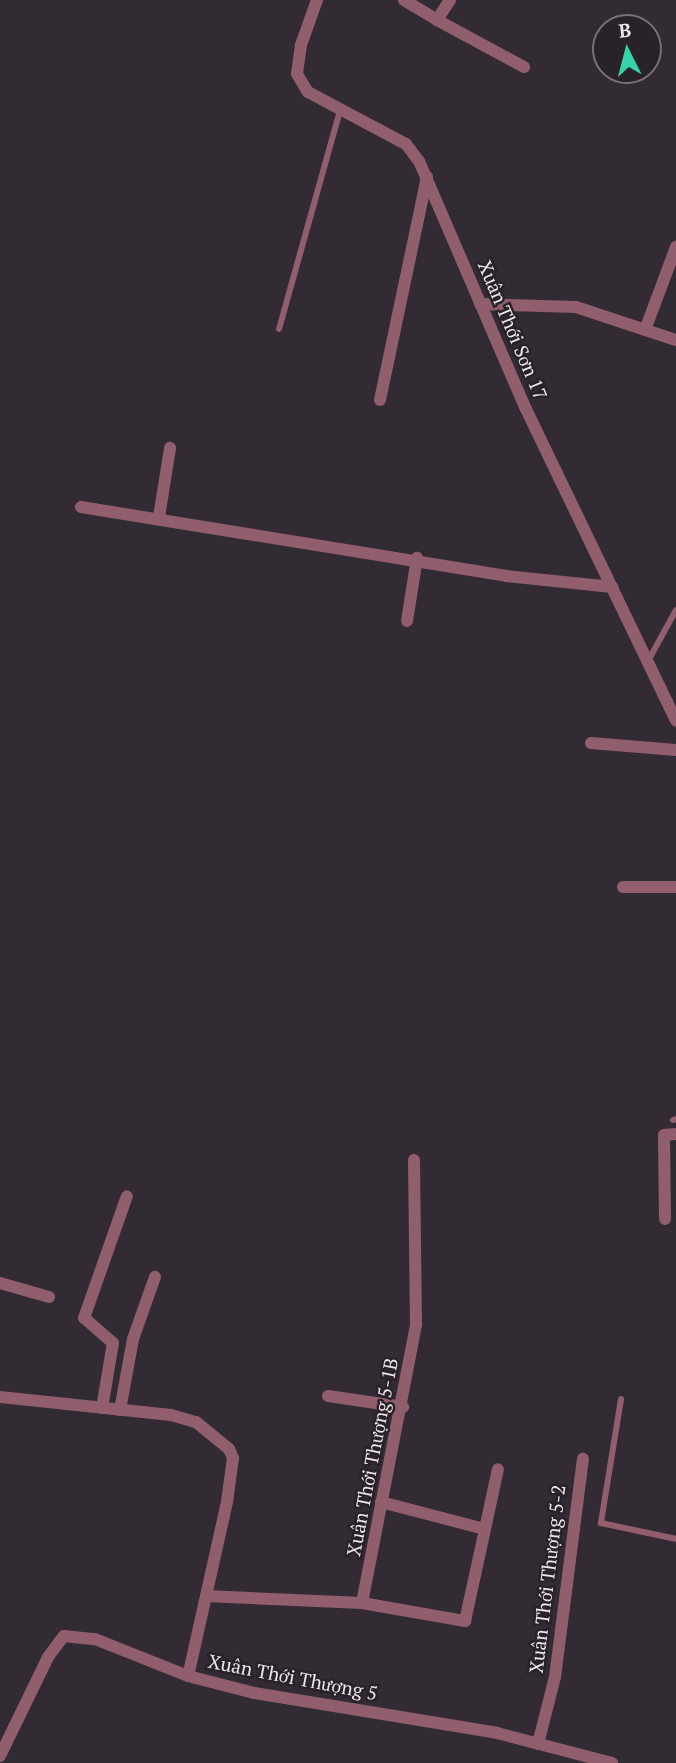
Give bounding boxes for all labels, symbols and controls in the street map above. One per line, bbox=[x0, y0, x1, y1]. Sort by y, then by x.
north arrow bbox=[592, 14, 662, 84]
text: B bbox=[618, 17, 632, 43]
street label: Xuân Thới Sơn 17 bbox=[473, 257, 553, 403]
street label: Xuân Thới Thượng 5-1B bbox=[342, 1356, 402, 1558]
street label: Xuân Thới Thượng 5-2 bbox=[524, 1483, 570, 1675]
street label: Xuân Thới Thượng 5 bbox=[207, 1649, 379, 1705]

